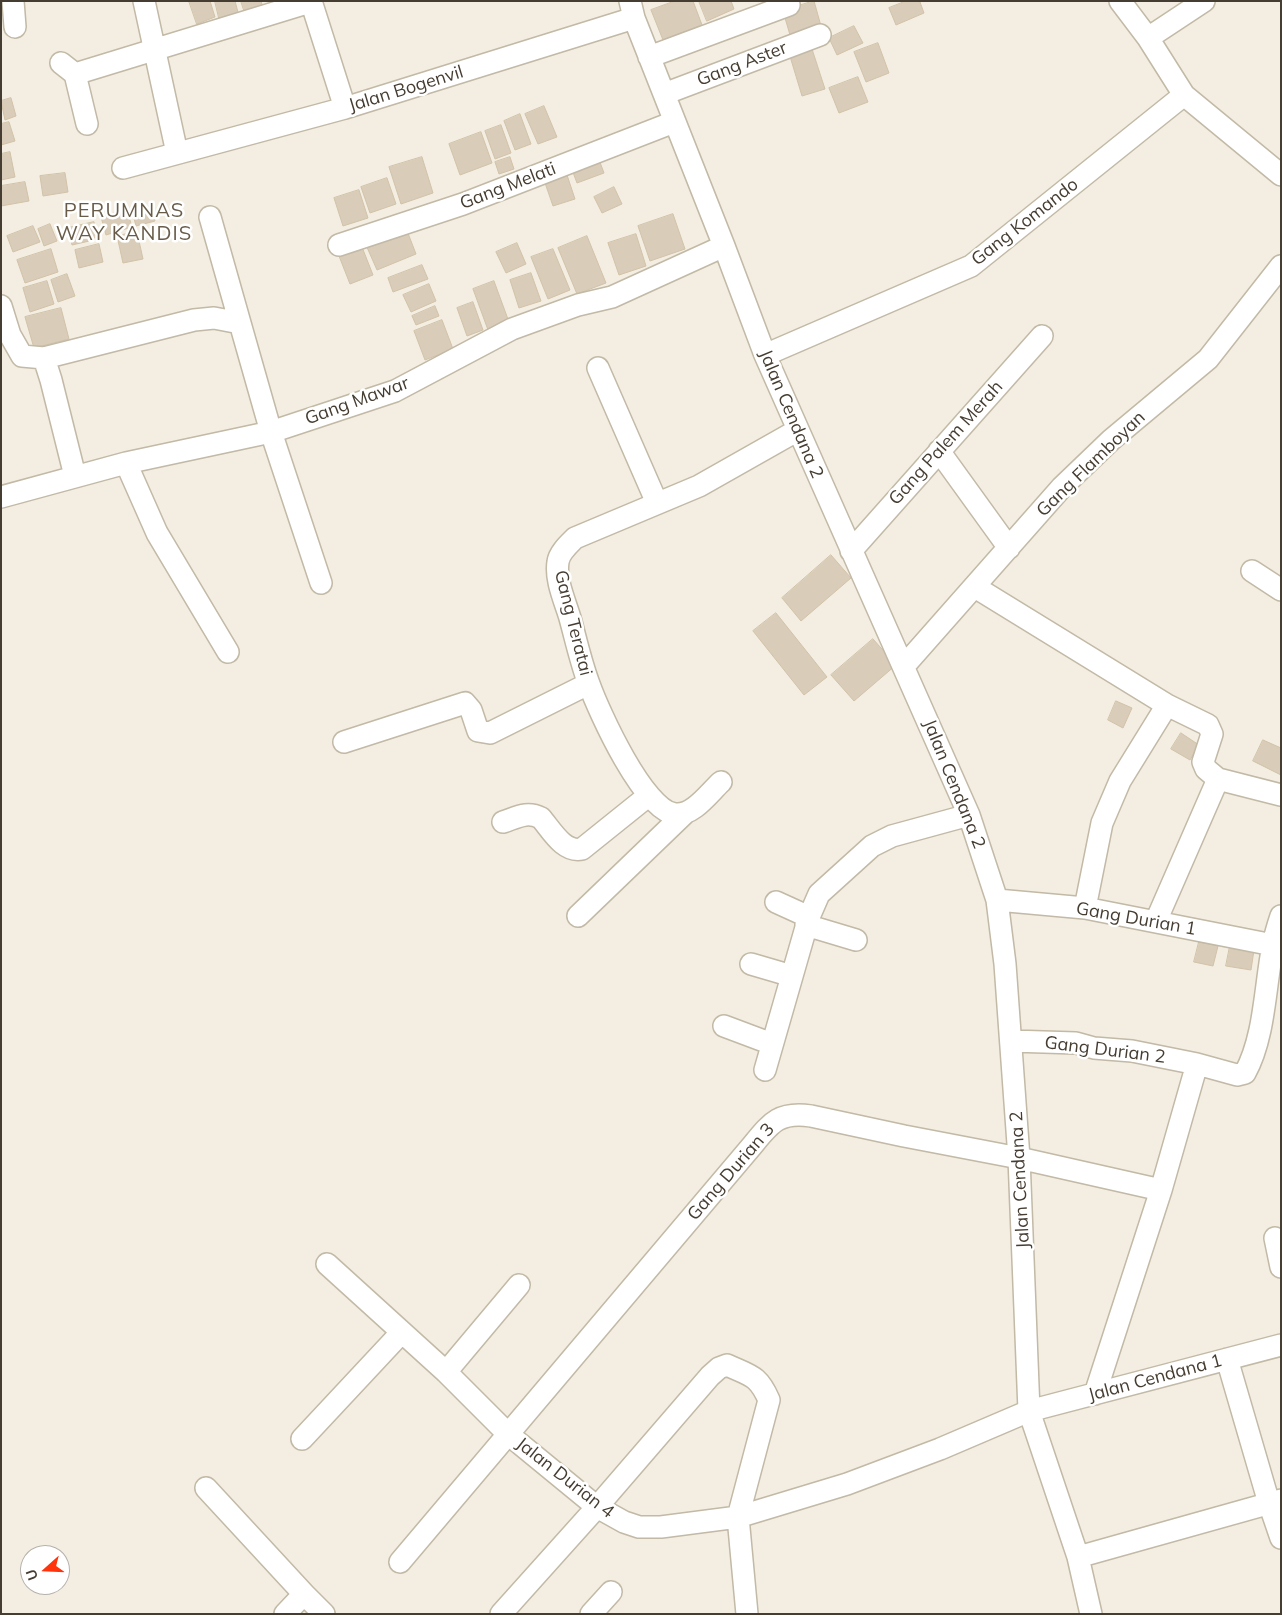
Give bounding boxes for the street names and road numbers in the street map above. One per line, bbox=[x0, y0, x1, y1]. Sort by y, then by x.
street label: Gang Aster bbox=[694, 37, 790, 91]
street label: Jalan Bogenvil bbox=[346, 61, 466, 117]
street label: Gang Melati bbox=[457, 158, 559, 214]
street label: Gang Komando bbox=[967, 174, 1083, 270]
street label: Jalan Cendana 2 bbox=[754, 346, 828, 482]
street label: Gang Mawar bbox=[302, 372, 412, 430]
street label: Gang Palem Merah bbox=[885, 376, 1007, 510]
street label: Gang Flamboyan bbox=[1032, 407, 1150, 521]
street label: Gang Teratai bbox=[549, 568, 597, 678]
street label: Jalan Cendana 2 bbox=[918, 716, 990, 852]
street label: Gang Durian 1 bbox=[1074, 898, 1198, 940]
street label: Gang Durian 2 bbox=[1043, 1032, 1167, 1068]
street label: Jalan Cendana 2 bbox=[1006, 1111, 1034, 1249]
street label: Gang Durian 3 bbox=[683, 1119, 779, 1225]
street label: Jalan Cendana 1 bbox=[1086, 1350, 1224, 1406]
street label: Jalan Durian 4 bbox=[512, 1433, 618, 1523]

